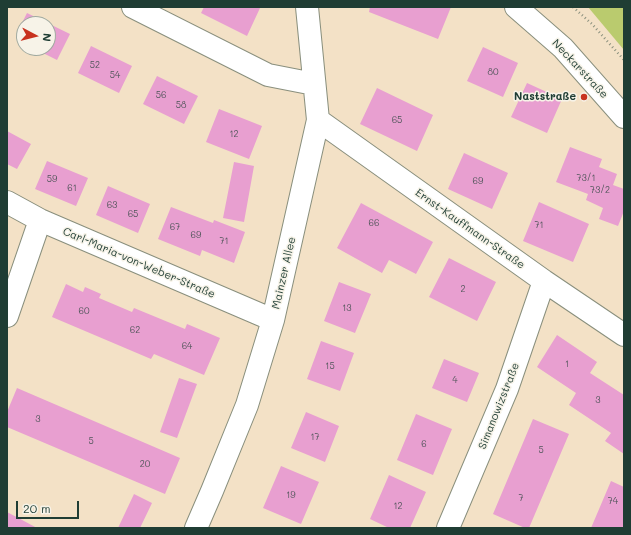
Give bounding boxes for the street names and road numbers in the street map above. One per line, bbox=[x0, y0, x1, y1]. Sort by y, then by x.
street label: Neckarstraße bbox=[549, 37, 611, 101]
street label: Ernst-Kauffmann-Straße bbox=[413, 186, 527, 272]
street label: Carl-Maria-von-Weber-Straße bbox=[61, 225, 217, 301]
street label: Mainzer Allee bbox=[269, 236, 299, 310]
street label: Simanowizstraße bbox=[476, 361, 522, 451]

